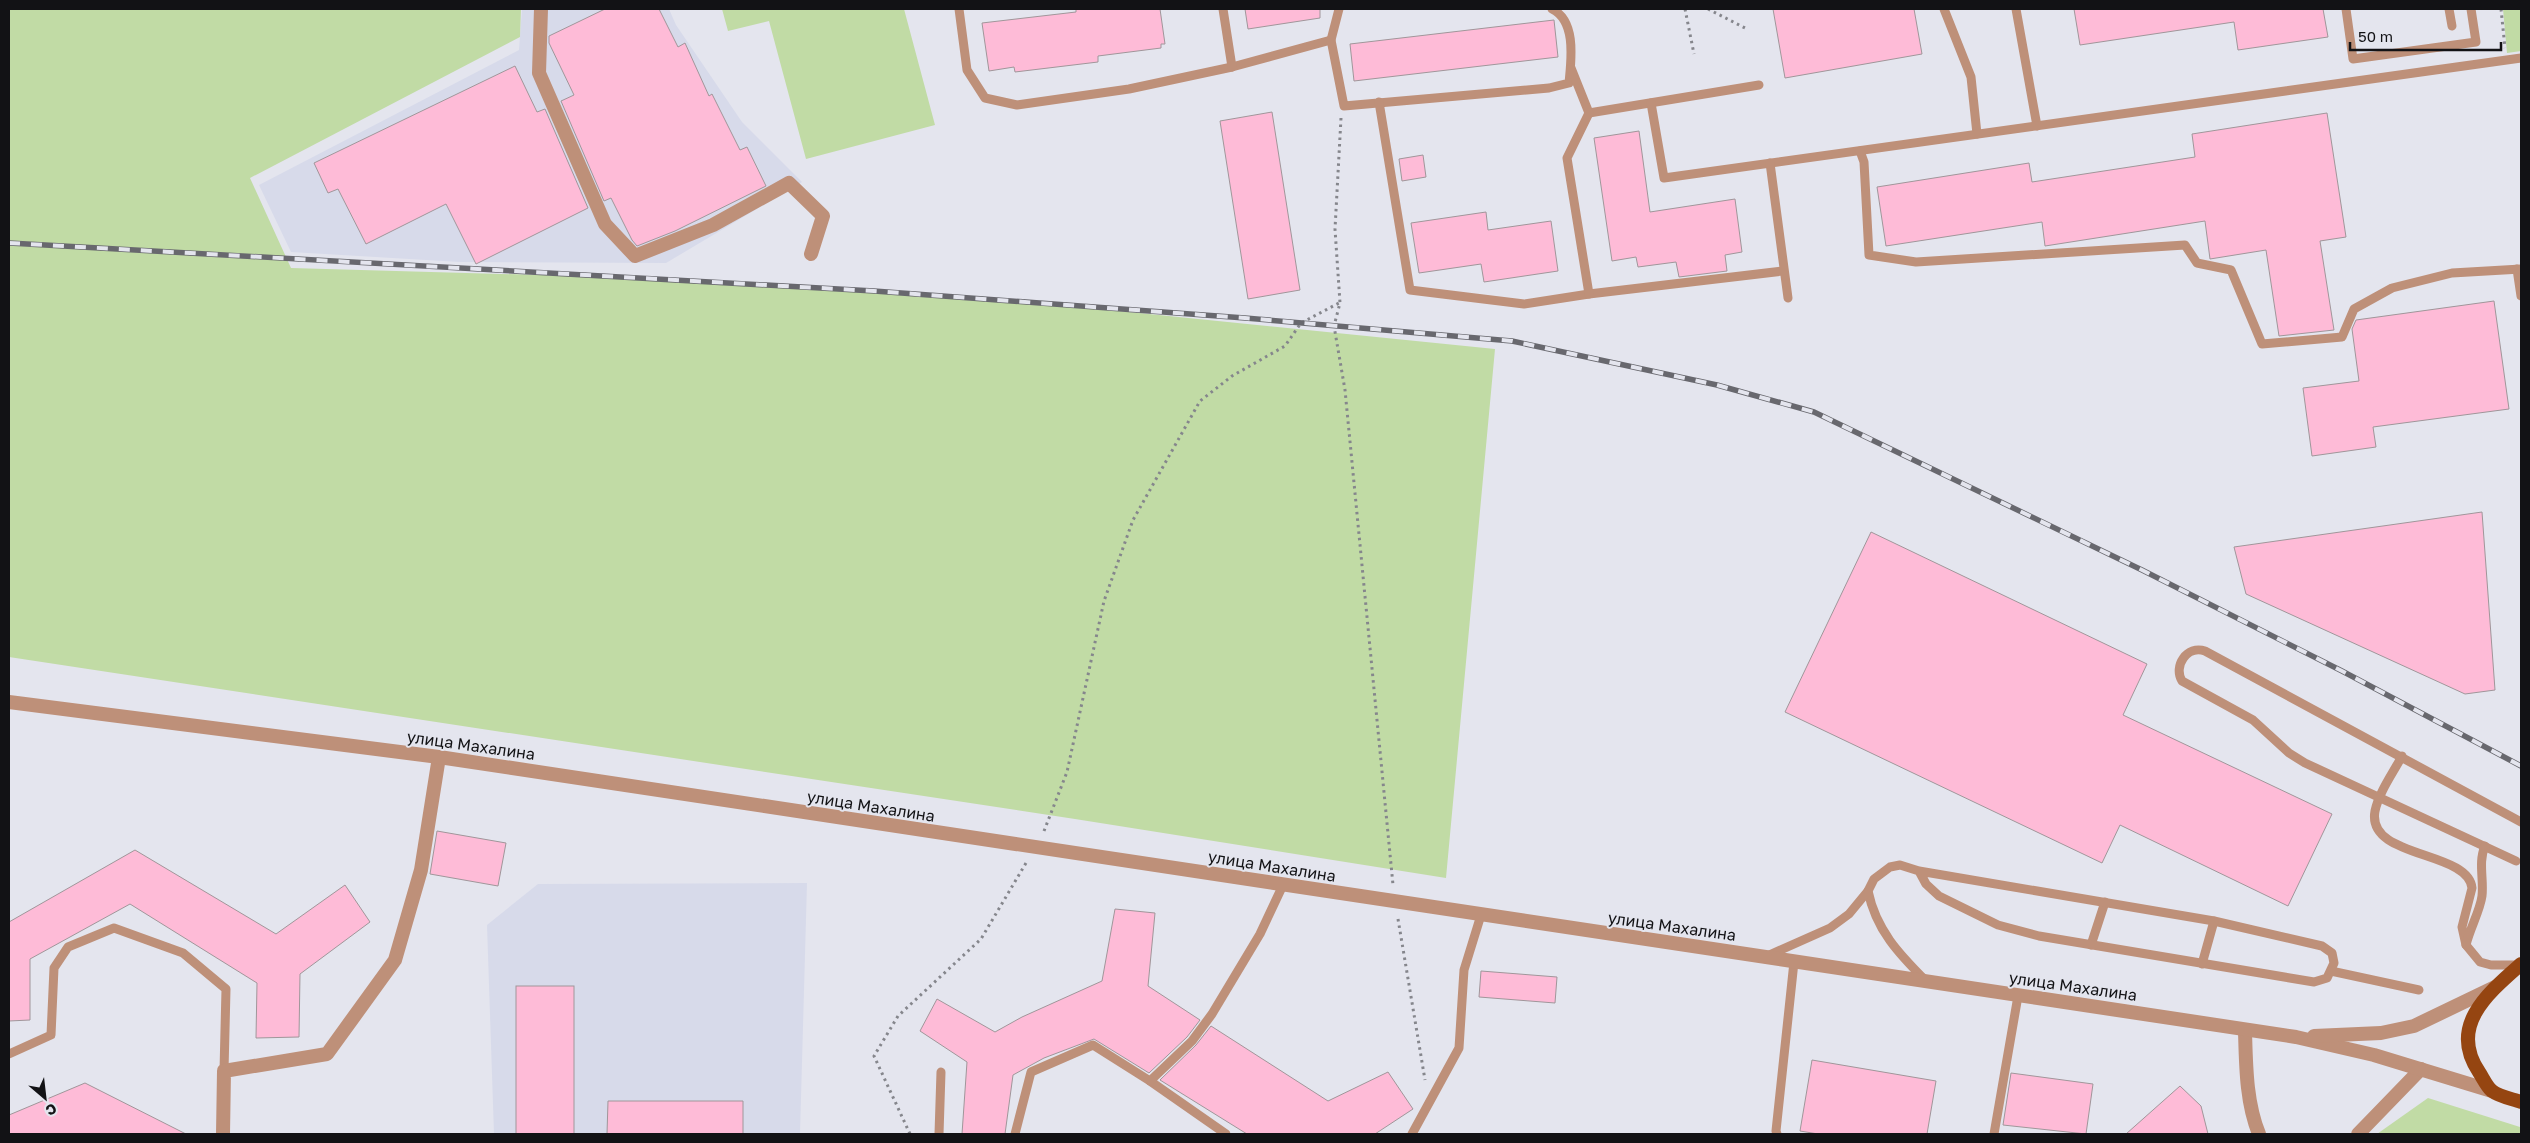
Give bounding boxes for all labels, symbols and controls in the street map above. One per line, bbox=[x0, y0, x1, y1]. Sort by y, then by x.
scale bar bbox=[2350, 20, 2501, 52]
text: 50 m bbox=[2358, 27, 2393, 45]
street label: улица Махалина bbox=[406, 726, 536, 764]
street label: улица Махалина bbox=[806, 786, 936, 826]
street label: улица Махалина bbox=[1207, 846, 1337, 886]
street label: улица Махалина bbox=[1607, 907, 1737, 945]
street label: улица Махалина bbox=[2008, 967, 2138, 1005]
north arrow bbox=[20, 1073, 70, 1123]
text: С bbox=[43, 1100, 60, 1120]

